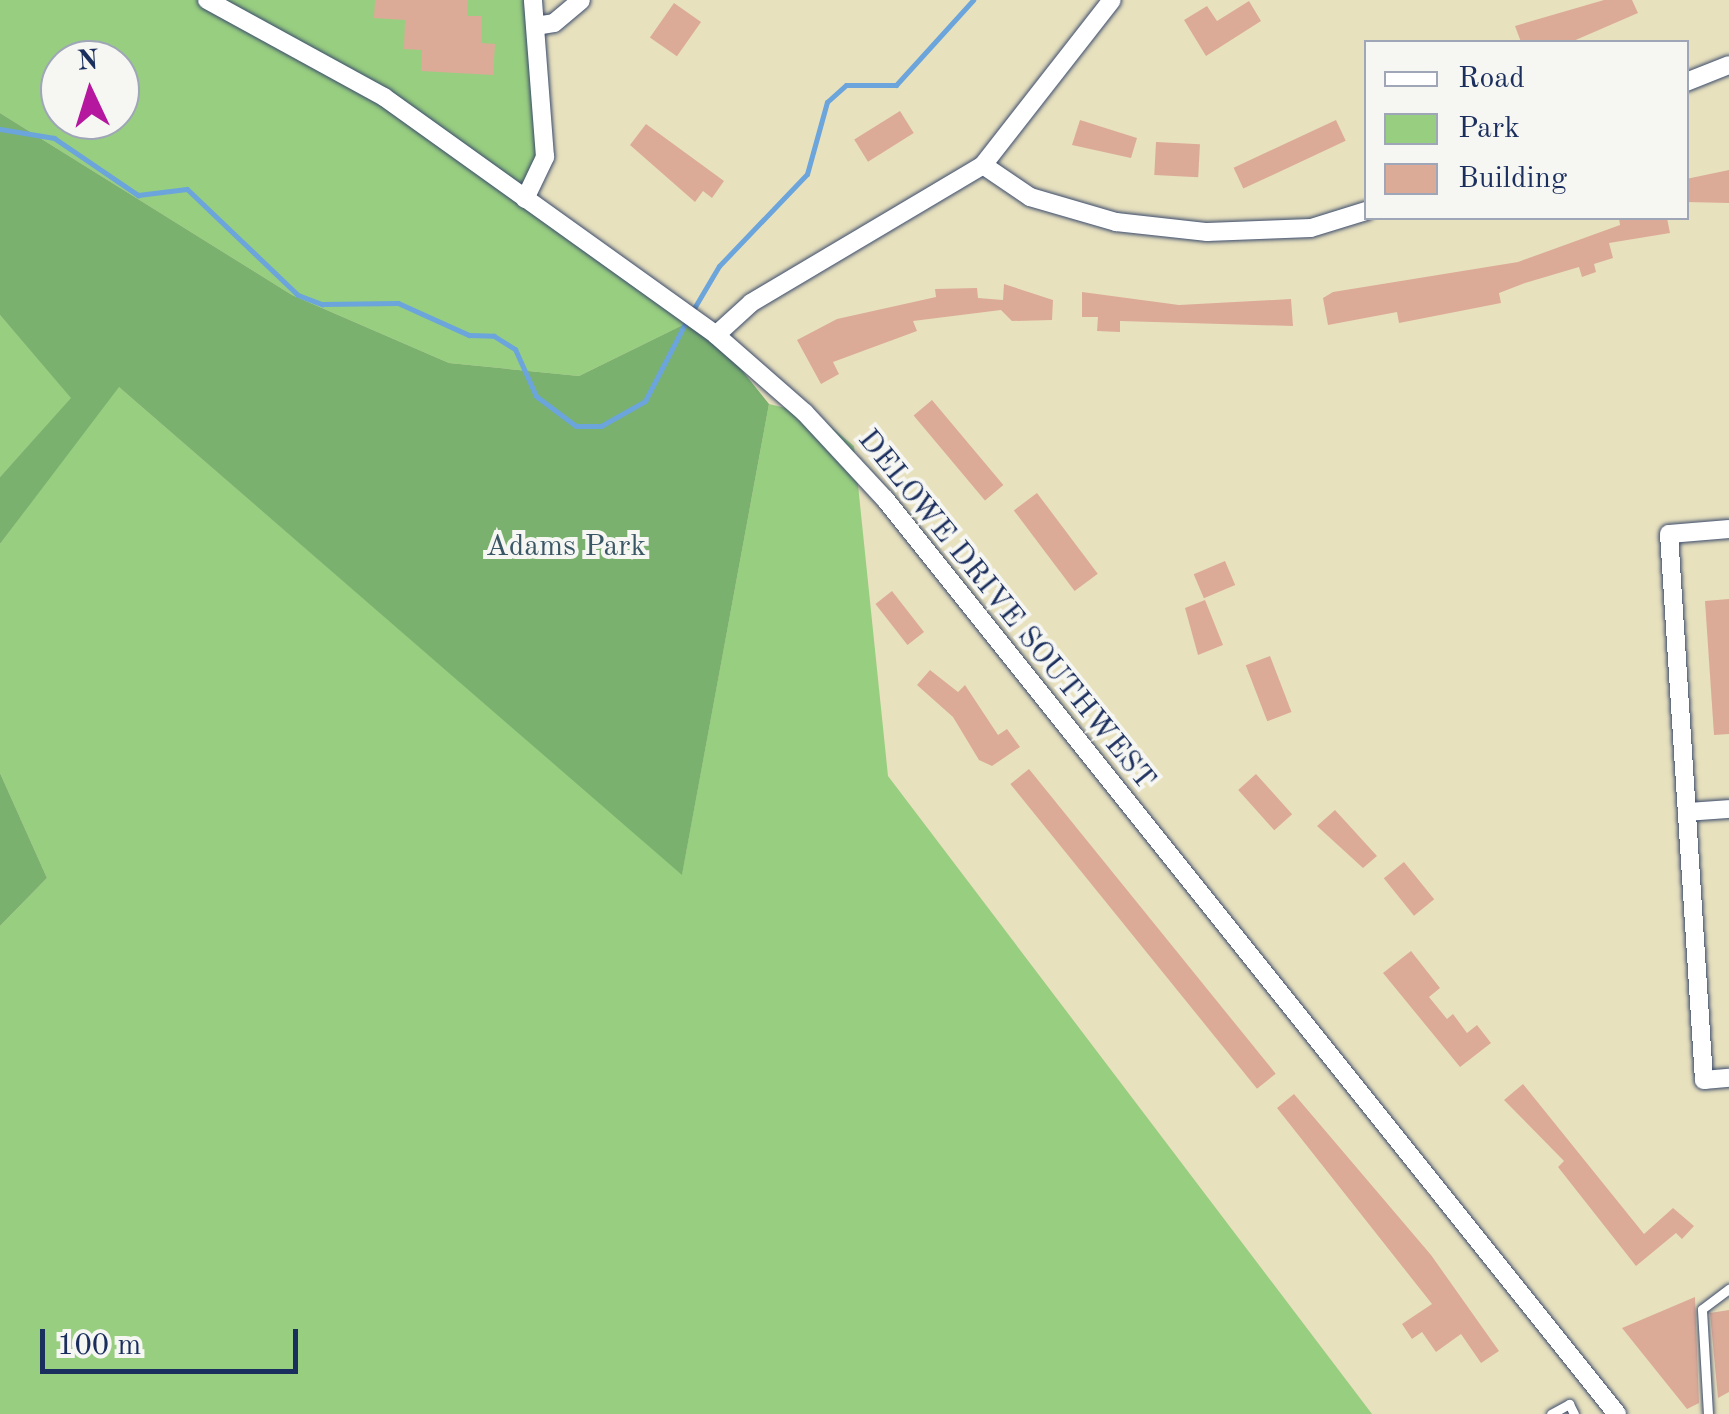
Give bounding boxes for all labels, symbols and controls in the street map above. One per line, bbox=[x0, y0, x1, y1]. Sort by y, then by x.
north arrow bbox=[40, 40, 140, 140]
legend bbox=[1364, 40, 1689, 220]
text: N bbox=[76, 47, 100, 77]
text: Road bbox=[1458, 64, 1525, 94]
text: Park bbox=[1458, 114, 1520, 144]
text: Building bbox=[1458, 164, 1567, 194]
street label: DELOWE DRIVE SOUTHWEST bbox=[850, 423, 1162, 797]
park label: Adams Park bbox=[486, 529, 646, 565]
scale bar bbox=[45, 1309, 302, 1371]
text: 100 m bbox=[57, 1331, 141, 1361]

